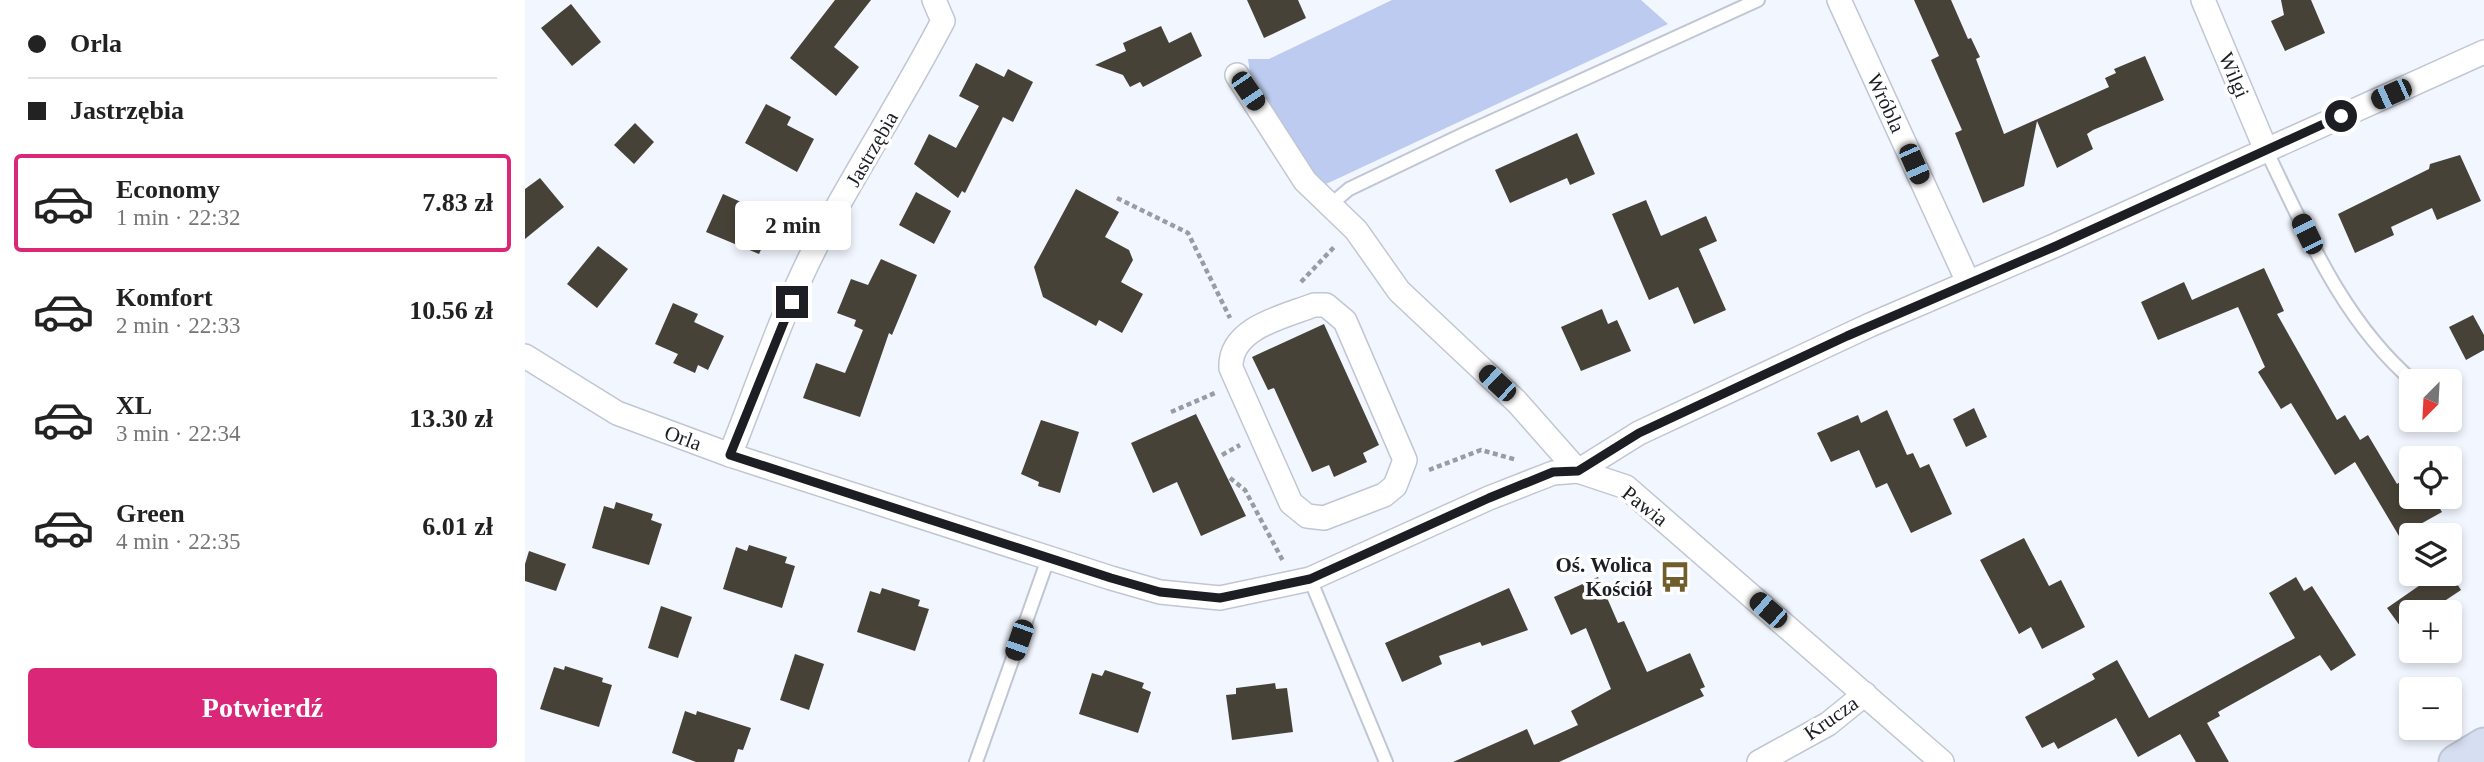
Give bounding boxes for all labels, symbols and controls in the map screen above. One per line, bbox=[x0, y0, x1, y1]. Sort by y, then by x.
text: Orla bbox=[70, 29, 122, 58]
street label: Wilgi bbox=[2214, 49, 2254, 101]
car bbox=[1228, 68, 1269, 114]
street label: Wróbla bbox=[1862, 70, 1910, 137]
car bbox=[2368, 76, 2415, 112]
text: Jastrzębia bbox=[70, 96, 184, 125]
route start bbox=[2325, 100, 2357, 132]
street label: Jastrzębia bbox=[841, 107, 903, 191]
car bbox=[1896, 141, 1933, 187]
icon: car bbox=[32, 172, 95, 235]
text: Economy bbox=[116, 175, 220, 204]
text: 7.83 zł bbox=[422, 188, 493, 217]
callout: 2 min bbox=[734, 201, 850, 250]
text: 1 min · 22:32 bbox=[116, 205, 241, 230]
car bbox=[2289, 211, 2326, 257]
text: 2 min bbox=[765, 213, 821, 238]
icon: car bbox=[32, 280, 95, 343]
text: Komfort bbox=[116, 283, 213, 312]
route end bbox=[776, 286, 808, 318]
text: 10.56 zł bbox=[409, 296, 493, 325]
text: 2 min · 22:33 bbox=[116, 313, 241, 338]
car bbox=[1475, 361, 1520, 405]
north arrow bbox=[2399, 369, 2462, 432]
map controls bbox=[2399, 369, 2462, 740]
icon: car bbox=[32, 388, 95, 451]
text: XL bbox=[116, 391, 152, 420]
text: 13.30 zł bbox=[409, 404, 493, 433]
street label: Orla bbox=[661, 420, 705, 456]
text: 3 min · 22:34 bbox=[116, 421, 241, 446]
button: locate bbox=[2399, 446, 2462, 509]
street label: Pawia bbox=[1617, 481, 1673, 532]
icon: car bbox=[32, 496, 95, 559]
text: Green bbox=[116, 499, 185, 528]
text: 6.01 zł bbox=[422, 512, 493, 541]
button: layers bbox=[2399, 523, 2462, 586]
text: 4 min · 22:35 bbox=[116, 529, 241, 554]
place label: Oś. Wolica Kościół bbox=[1556, 553, 1652, 601]
bus stop icon: Oś. Wolica Kościół bbox=[1658, 560, 1692, 594]
car bbox=[1746, 588, 1791, 632]
button: + bbox=[2399, 600, 2462, 663]
car bbox=[1003, 617, 1036, 663]
button: Potwierdź bbox=[28, 668, 497, 748]
button: − bbox=[2399, 677, 2462, 740]
street label: Krucza bbox=[1799, 690, 1863, 745]

